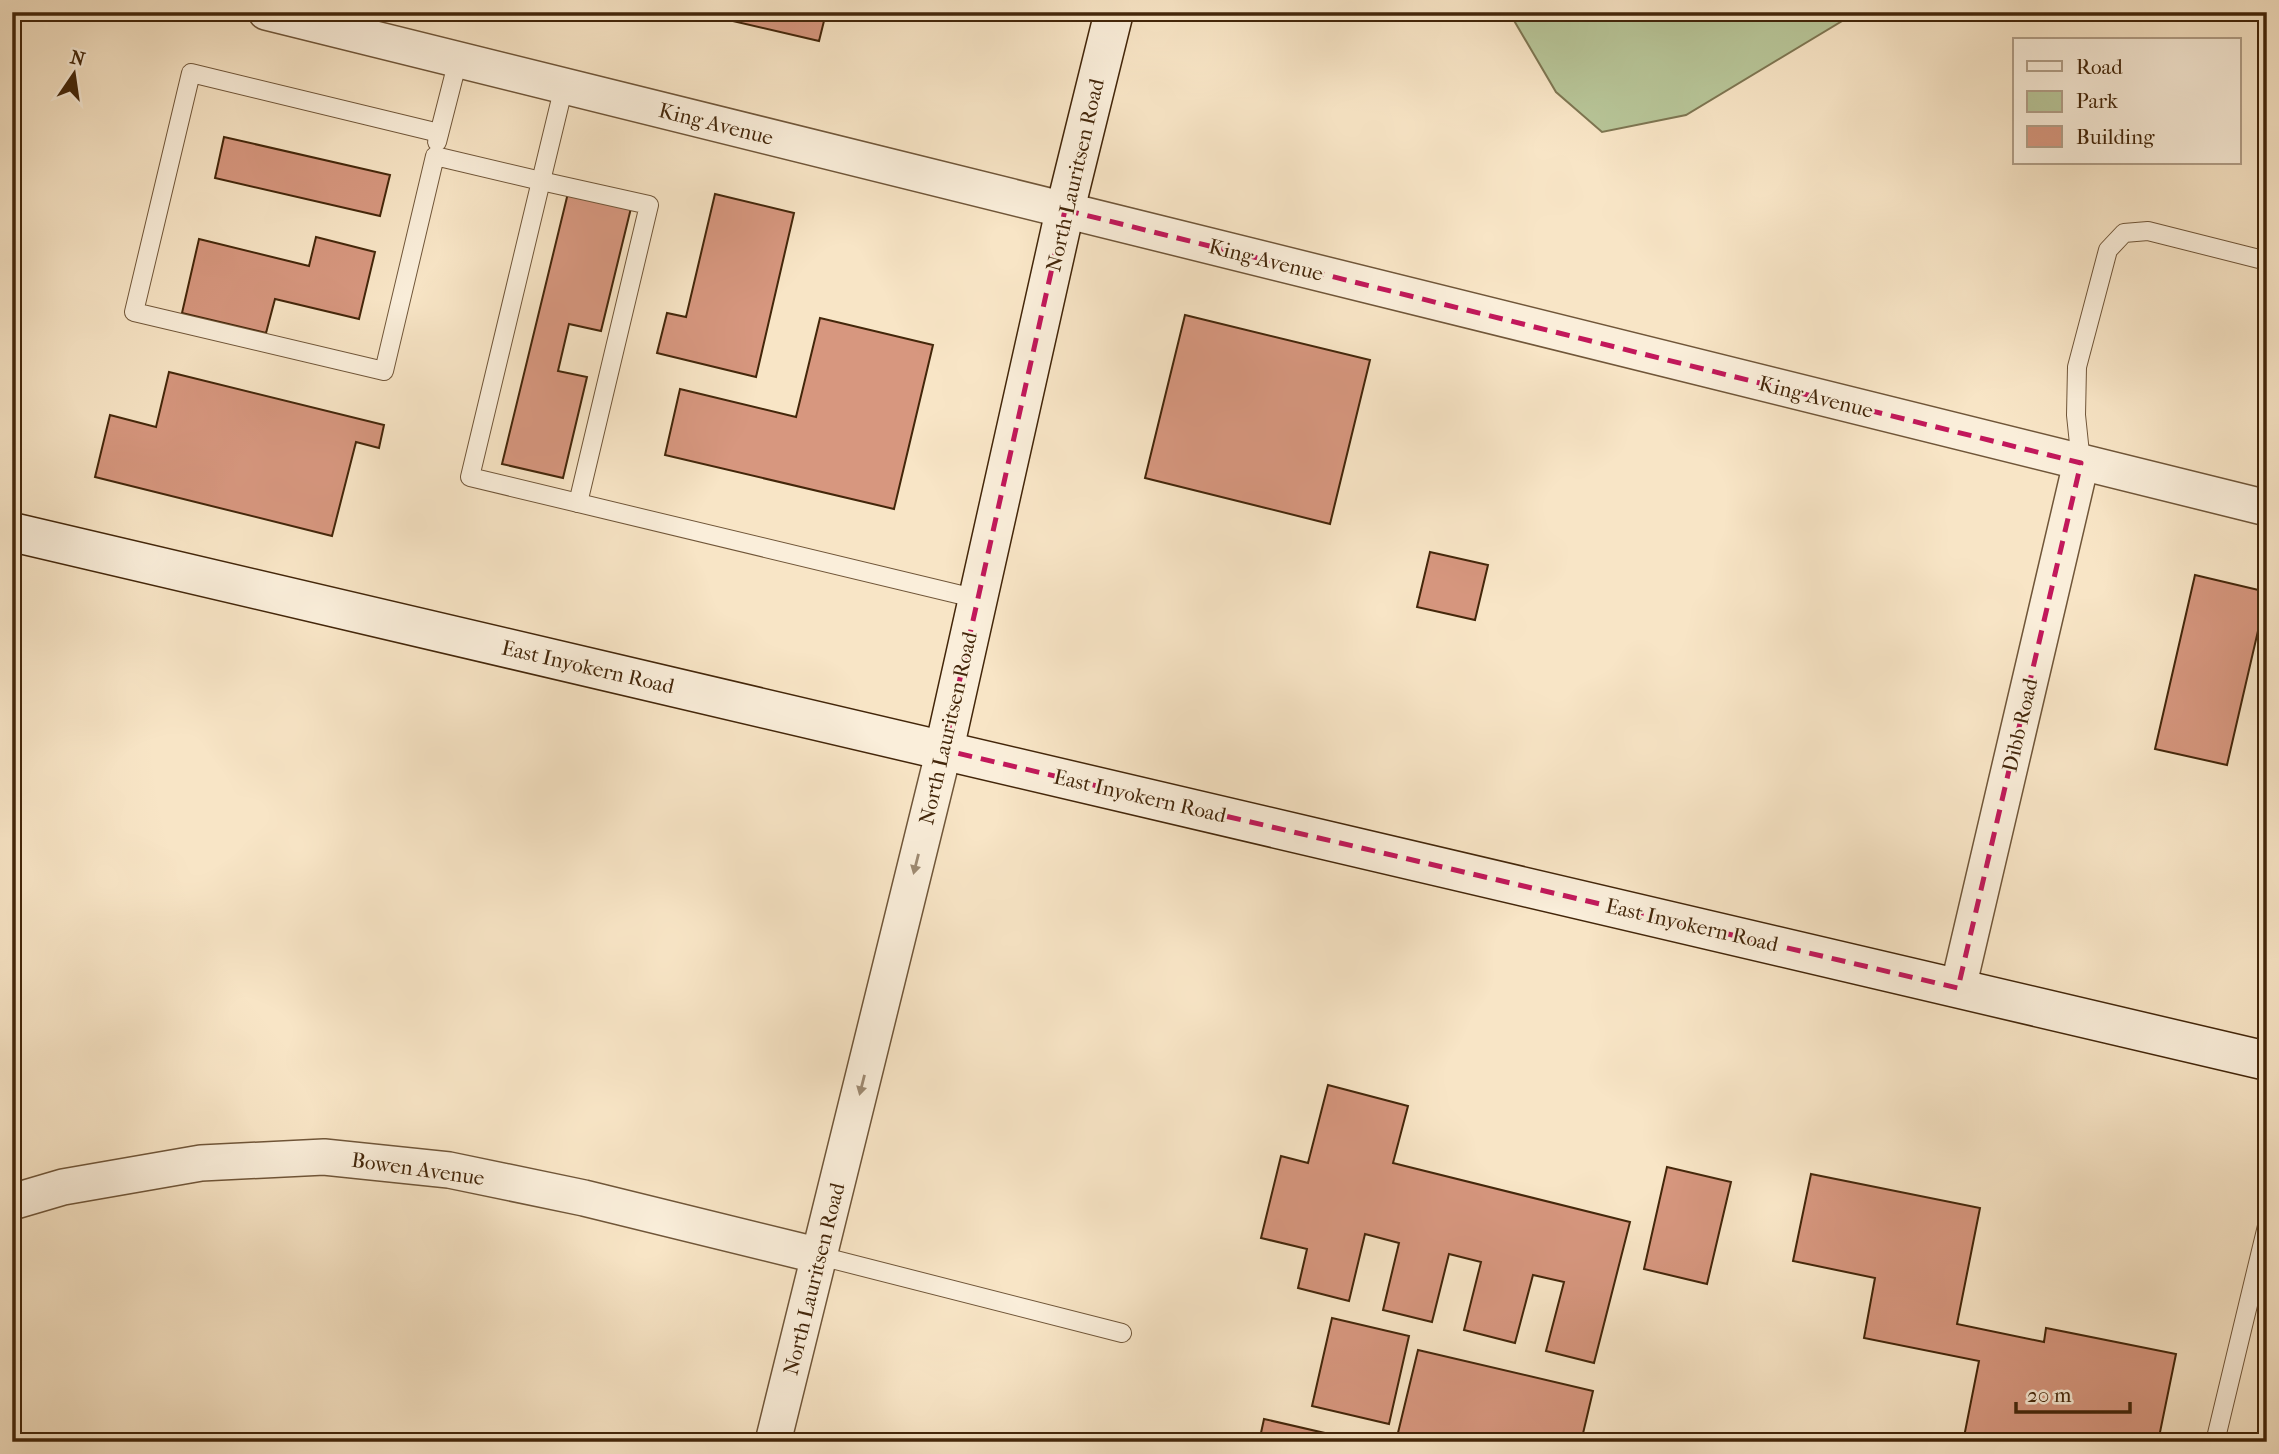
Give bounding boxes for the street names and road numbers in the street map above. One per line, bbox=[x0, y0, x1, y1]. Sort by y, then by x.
street label: North Lauritsen Road bbox=[1041, 76, 1109, 274]
street label: King Avenue bbox=[656, 98, 776, 150]
street label: King Avenue bbox=[1206, 234, 1326, 286]
street label: King Avenue bbox=[1756, 371, 1876, 423]
street label: North Lauritsen Road bbox=[914, 629, 982, 827]
street label: East Inyokern Road bbox=[499, 635, 677, 699]
street label: Dibb Road bbox=[1998, 675, 2043, 774]
street label: East Inyokern Road bbox=[1051, 764, 1229, 828]
street label: East Inyokern Road bbox=[1603, 893, 1781, 957]
street label: Bowen Avenue bbox=[350, 1148, 486, 1190]
street label: North Lauritsen Road bbox=[779, 1180, 850, 1378]

